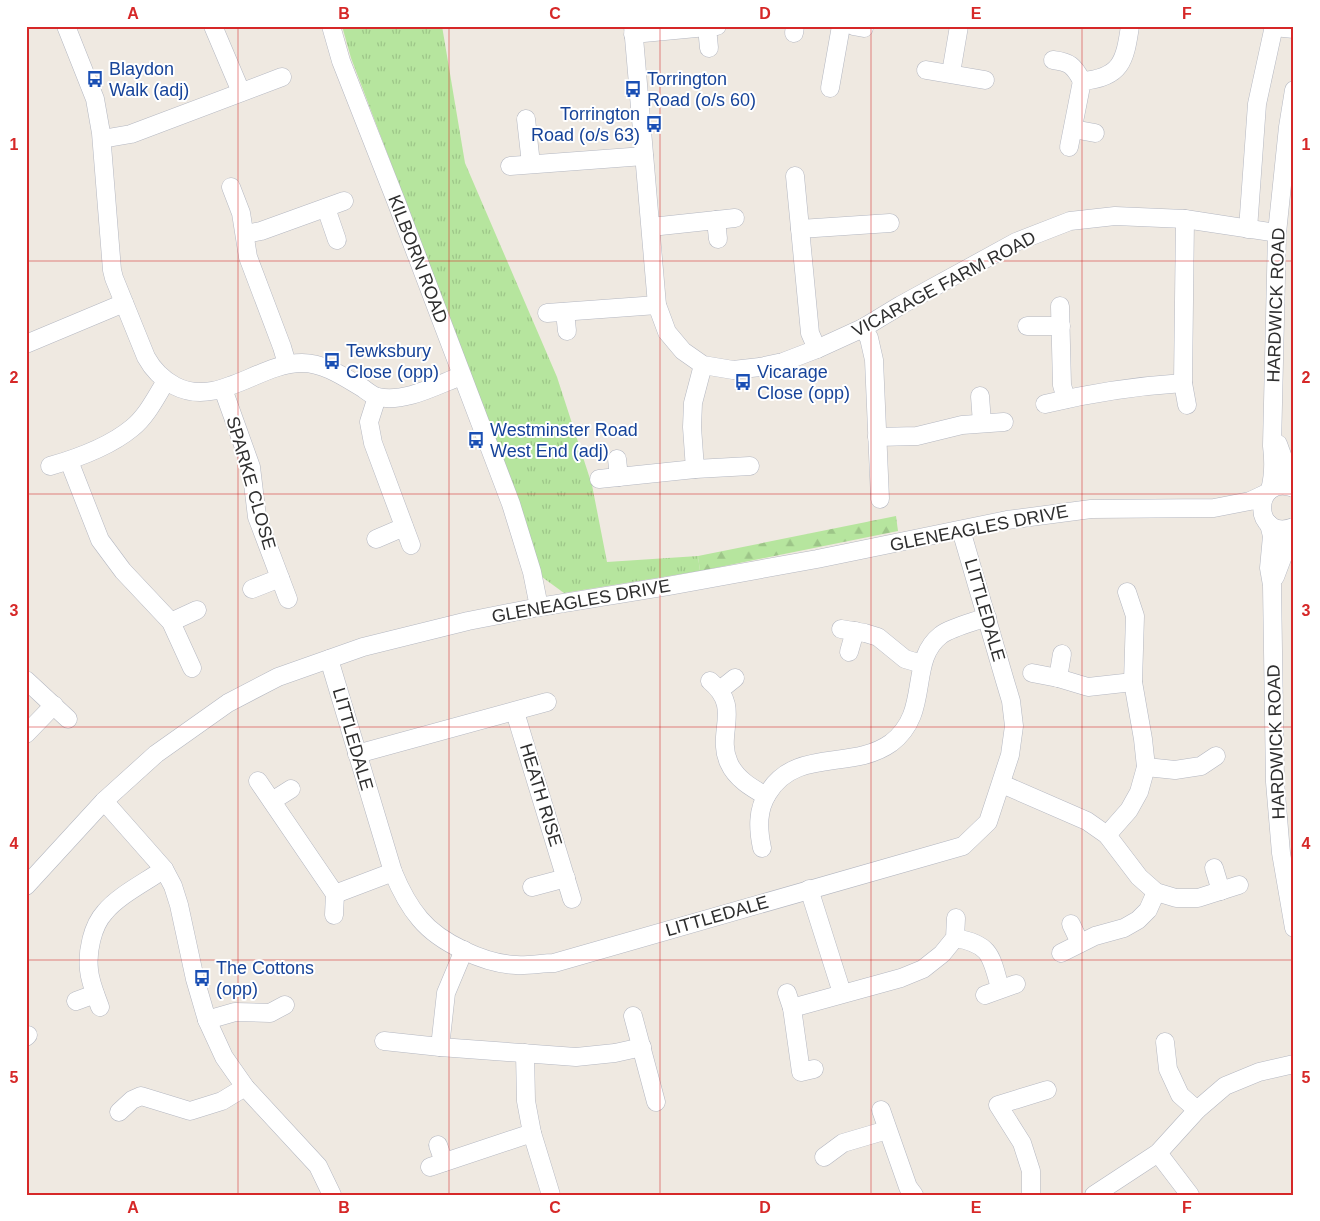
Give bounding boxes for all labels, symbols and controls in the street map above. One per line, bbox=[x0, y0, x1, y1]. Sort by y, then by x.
text: A bbox=[127, 5, 139, 22]
text: B bbox=[338, 5, 350, 22]
text: C bbox=[549, 5, 561, 22]
text: D bbox=[759, 5, 771, 22]
text: E bbox=[971, 5, 982, 22]
text: F bbox=[1182, 5, 1192, 22]
place label: Blaydon Walk (adj) bbox=[109, 59, 189, 100]
bus stop icon: Blaydon Walk (adj) bbox=[85, 69, 105, 89]
place label: Torrington Road (o/s 60) bbox=[647, 69, 756, 110]
bus stop icon: Torrington Road (o/s 60) bbox=[623, 79, 643, 99]
place label: Torrington Road (o/s 63) bbox=[531, 104, 640, 145]
bus stop icon: Torrington Road (o/s 63) bbox=[644, 114, 664, 134]
text: 1 bbox=[10, 136, 19, 153]
text: 1 bbox=[1302, 136, 1311, 153]
street label: KILBORN ROAD bbox=[384, 192, 452, 326]
street label: VICARAGE FARM ROAD bbox=[849, 227, 1039, 341]
street label: HARDWICK ROAD bbox=[1263, 227, 1289, 383]
place label: Tewksbury Close (opp) bbox=[346, 341, 439, 382]
bus stop icon: Tewksbury Close (opp) bbox=[322, 351, 342, 371]
place label: Vicarage Close (opp) bbox=[757, 362, 850, 403]
text: 2 bbox=[10, 369, 19, 386]
text: 2 bbox=[1302, 369, 1311, 386]
bus stop icon: Vicarage Close (opp) bbox=[733, 372, 753, 392]
street label: SPARKE CLOSE bbox=[222, 414, 280, 552]
place label: Westminster Road West End (adj) bbox=[490, 420, 638, 461]
bus stop icon: Westminster Road West End (adj) bbox=[466, 430, 486, 450]
street label: GLENEAGLES DRIVE bbox=[888, 501, 1070, 555]
street label: LITTLEDALE bbox=[961, 556, 1009, 664]
street label: GLENEAGLES DRIVE bbox=[490, 575, 672, 627]
text: 3 bbox=[10, 602, 19, 619]
text: 3 bbox=[1302, 602, 1311, 619]
street label: HARDWICK ROAD bbox=[1263, 664, 1289, 820]
street label: LITTLEDALE bbox=[329, 685, 377, 793]
street label: HEATH RISE bbox=[516, 741, 566, 849]
text: 4 bbox=[10, 835, 19, 852]
text: 4 bbox=[1302, 835, 1311, 852]
street label: LITTLEDALE bbox=[663, 892, 771, 940]
place label: The Cottons (opp) bbox=[216, 958, 314, 999]
bus stop icon: The Cottons (opp) bbox=[192, 968, 212, 988]
text: 5 bbox=[10, 1069, 19, 1086]
text: 5 bbox=[1302, 1069, 1311, 1086]
text: A bbox=[127, 1199, 139, 1216]
text: B bbox=[338, 1199, 350, 1216]
text: C bbox=[549, 1199, 561, 1216]
text: D bbox=[759, 1199, 771, 1216]
text: E bbox=[971, 1199, 982, 1216]
text: F bbox=[1182, 1199, 1192, 1216]

